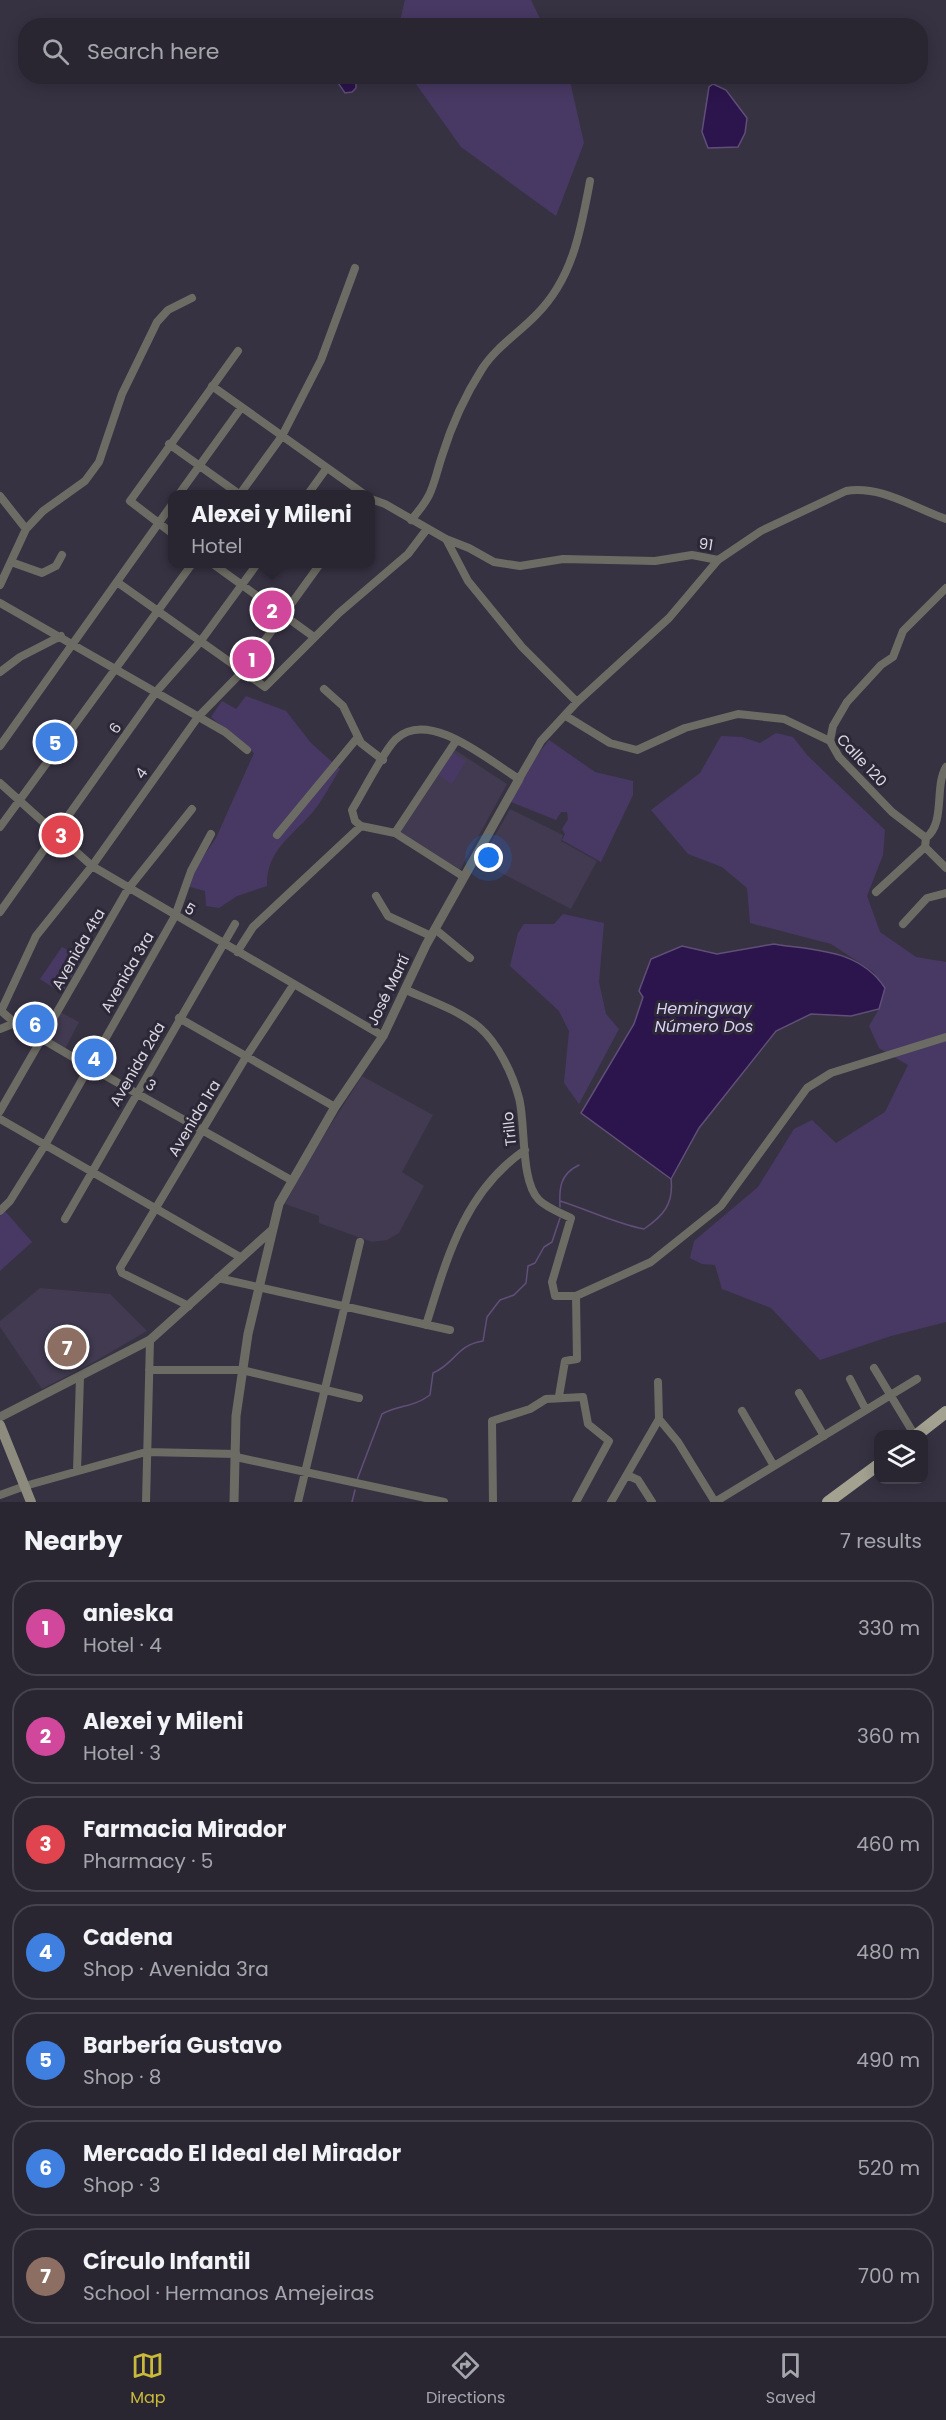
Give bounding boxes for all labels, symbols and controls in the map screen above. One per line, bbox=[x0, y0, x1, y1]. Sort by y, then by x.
search box bbox=[18, 18, 928, 84]
icon: search bbox=[39, 35, 72, 68]
text: Search here bbox=[87, 36, 220, 67]
popup bbox=[168, 490, 375, 568]
text: Alexei y Mileni bbox=[191, 499, 352, 530]
text: Hotel bbox=[191, 532, 242, 560]
street label: 91 bbox=[697, 533, 715, 555]
pin: 2 bbox=[252, 588, 292, 632]
pin: 1 bbox=[232, 636, 272, 682]
street label: 6 bbox=[104, 718, 126, 738]
pin: 5 bbox=[36, 720, 74, 764]
street label: Calle 120 bbox=[832, 729, 892, 791]
street label: 4 bbox=[130, 763, 152, 783]
pin: 3 bbox=[42, 812, 80, 858]
your location bbox=[474, 843, 503, 872]
street label: 5 bbox=[181, 898, 199, 920]
street label: Avenida 4ta bbox=[46, 905, 110, 993]
street label: Avenida 3ra bbox=[95, 928, 159, 1016]
street label: José Martí bbox=[362, 951, 414, 1029]
water label: Hemingway Número Dos bbox=[655, 997, 753, 1038]
pin: 6 bbox=[15, 1002, 54, 1046]
street label: Avenida 2da bbox=[104, 1018, 170, 1110]
pin: 4 bbox=[74, 1036, 113, 1080]
street label: 3 bbox=[142, 1074, 160, 1096]
street label: Avenida 1ra bbox=[163, 1076, 225, 1160]
street label: Trillo bbox=[497, 1111, 521, 1147]
pin: 7 bbox=[48, 1324, 86, 1370]
map controls bbox=[874, 1430, 928, 1484]
button: layers bbox=[874, 1430, 928, 1484]
text: Nearby bbox=[24, 1523, 122, 1559]
text: 7 results bbox=[840, 1527, 922, 1555]
text: anieska bbox=[83, 1598, 174, 1629]
text: 1 bbox=[42, 1614, 49, 1642]
text: 330 m bbox=[858, 1614, 920, 1642]
text: Hotel · 4 bbox=[83, 1631, 162, 1659]
text: Alexei y Mileni bbox=[83, 1706, 244, 1737]
text: 2 bbox=[40, 1722, 51, 1750]
text: 360 m bbox=[857, 1722, 920, 1750]
text: Hotel · 3 bbox=[83, 1739, 161, 1767]
text: Farmacia Mirador bbox=[83, 1814, 286, 1845]
text: 3 bbox=[39, 1830, 52, 1858]
text: 460 m bbox=[856, 1830, 920, 1858]
text: Pharmacy · 5 bbox=[83, 1847, 213, 1875]
text: Cadena bbox=[83, 1922, 173, 1953]
text: 4 bbox=[39, 1938, 52, 1966]
text: 480 m bbox=[856, 1938, 920, 1966]
text: Shop · Avenida 3ra bbox=[83, 1955, 269, 1983]
text: Barbería Gustavo bbox=[83, 2030, 282, 2061]
text: 5 bbox=[39, 2046, 52, 2074]
text: 490 m bbox=[856, 2046, 920, 2074]
text: Shop · 8 bbox=[83, 2063, 161, 2091]
text: Mercado El Ideal del Mirador bbox=[83, 2138, 401, 2169]
text: 6 bbox=[39, 2154, 52, 2182]
text: 520 m bbox=[857, 2154, 920, 2182]
text: Shop · 3 bbox=[83, 2171, 161, 2199]
text: Círculo Infantil bbox=[83, 2246, 250, 2277]
text: 7 bbox=[40, 2262, 51, 2290]
text: 700 m bbox=[858, 2262, 920, 2290]
text: School · Hermanos Amejeiras bbox=[83, 2279, 375, 2307]
tab: Map bbox=[130, 2349, 166, 2410]
tab: Directions bbox=[426, 2349, 505, 2410]
tab: Saved bbox=[766, 2349, 816, 2410]

